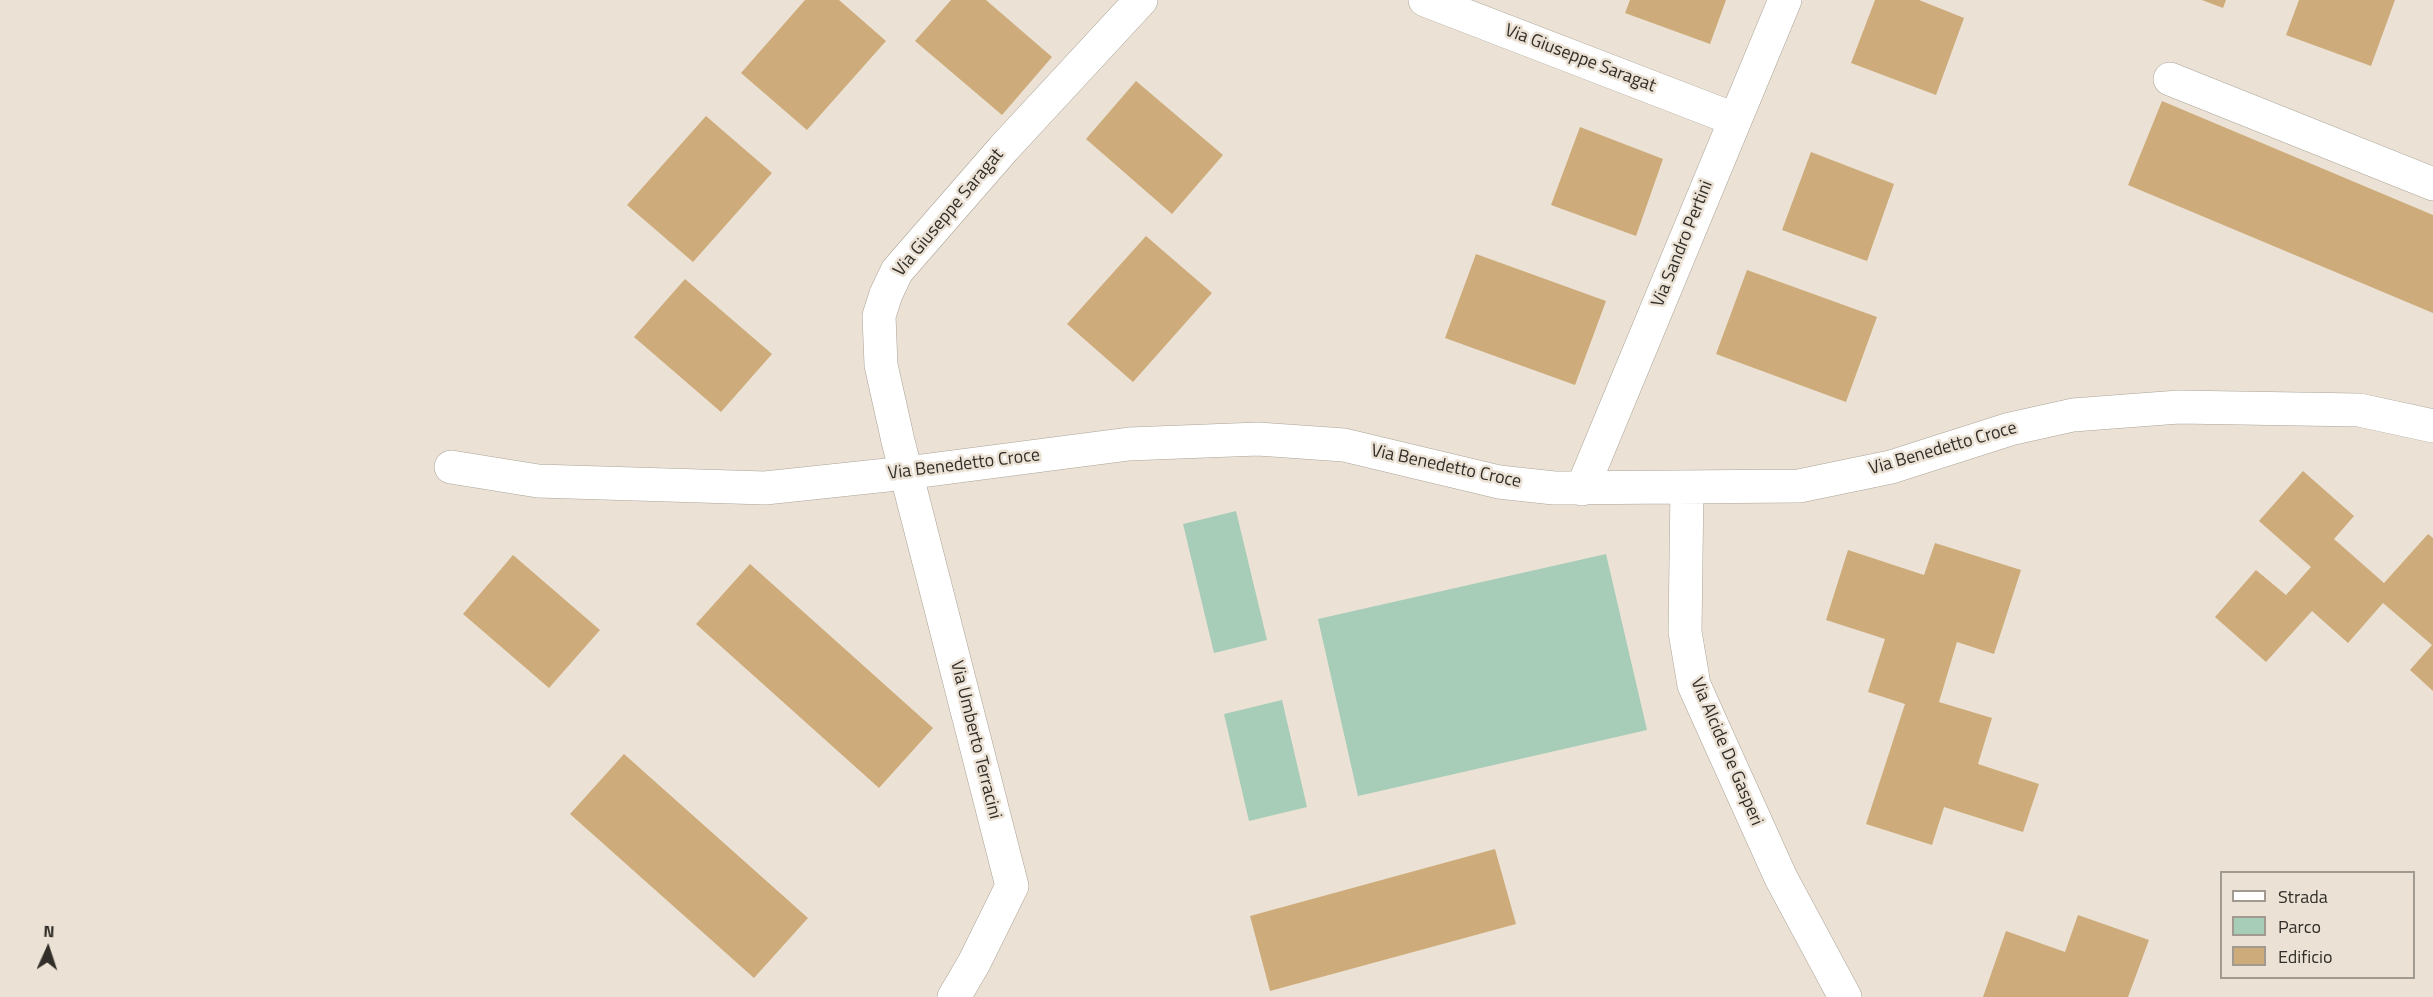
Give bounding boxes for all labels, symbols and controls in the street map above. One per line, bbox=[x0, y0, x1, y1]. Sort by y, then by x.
street label: Via Giuseppe Saragat bbox=[1501, 20, 1659, 98]
street label: Via Giuseppe Saragat bbox=[889, 145, 1009, 281]
street label: Via Sandro Pertini bbox=[1648, 178, 1718, 310]
street label: Via Benedetto Croce bbox=[1866, 418, 2020, 480]
street label: Via Benedetto Croce bbox=[1369, 441, 1523, 493]
street label: Via Benedetto Croce bbox=[887, 445, 1041, 485]
street label: Via Umberto Terracini bbox=[945, 659, 1005, 821]
street label: Via Alcide De Gasperi bbox=[1685, 675, 1767, 829]
legend bbox=[2220, 871, 2415, 979]
text: Strada bbox=[2278, 883, 2328, 910]
text: Parco bbox=[2278, 913, 2321, 940]
north arrow bbox=[18, 919, 78, 979]
text: N bbox=[43, 919, 55, 943]
text: Edificio bbox=[2278, 943, 2332, 970]

